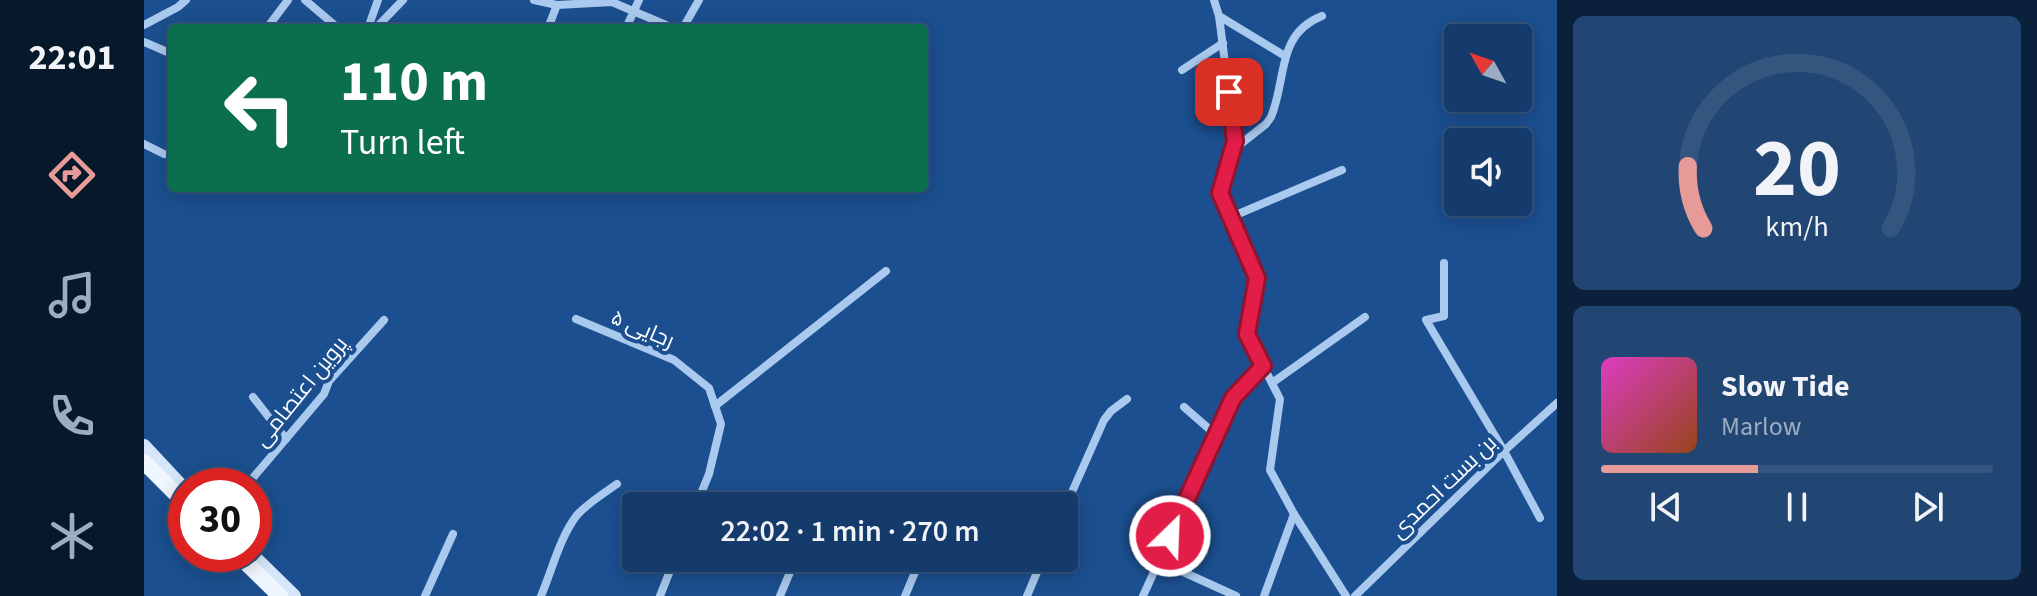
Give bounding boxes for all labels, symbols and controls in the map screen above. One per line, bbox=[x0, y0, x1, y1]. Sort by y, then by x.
north arrow bbox=[1444, 24, 1532, 112]
map controls bbox=[1444, 24, 1532, 216]
text: 22:01 bbox=[29, 32, 115, 83]
text: 110 m bbox=[340, 43, 488, 122]
icon: left bbox=[208, 56, 312, 160]
pin bbox=[1195, 58, 1263, 126]
icon: arrive bbox=[1207, 70, 1251, 114]
text: 20 bbox=[1753, 110, 1841, 228]
text: Turn left bbox=[340, 117, 465, 168]
button: sound bbox=[1444, 128, 1532, 216]
icon: directions bbox=[44, 147, 100, 203]
text: km/h bbox=[1765, 207, 1829, 247]
icon: music bbox=[44, 267, 100, 323]
street label: رجایی ۵ bbox=[606, 301, 679, 357]
street label: پروین اعتصامی bbox=[246, 329, 356, 454]
text: Slow Tide bbox=[1721, 365, 1850, 408]
icon: phone bbox=[44, 388, 100, 444]
text: Marlow bbox=[1721, 408, 1801, 445]
street label: بن بست احمدی bbox=[1383, 428, 1504, 546]
speed limit sign: 30 bbox=[168, 468, 272, 572]
icon: previous bbox=[1644, 485, 1688, 529]
icon: pause bbox=[1775, 485, 1819, 529]
icon: next bbox=[1906, 485, 1950, 529]
position arrow bbox=[1128, 494, 1212, 578]
icon: climate bbox=[44, 508, 100, 564]
text: 22:02 · 1 min · 270 m bbox=[720, 510, 980, 553]

